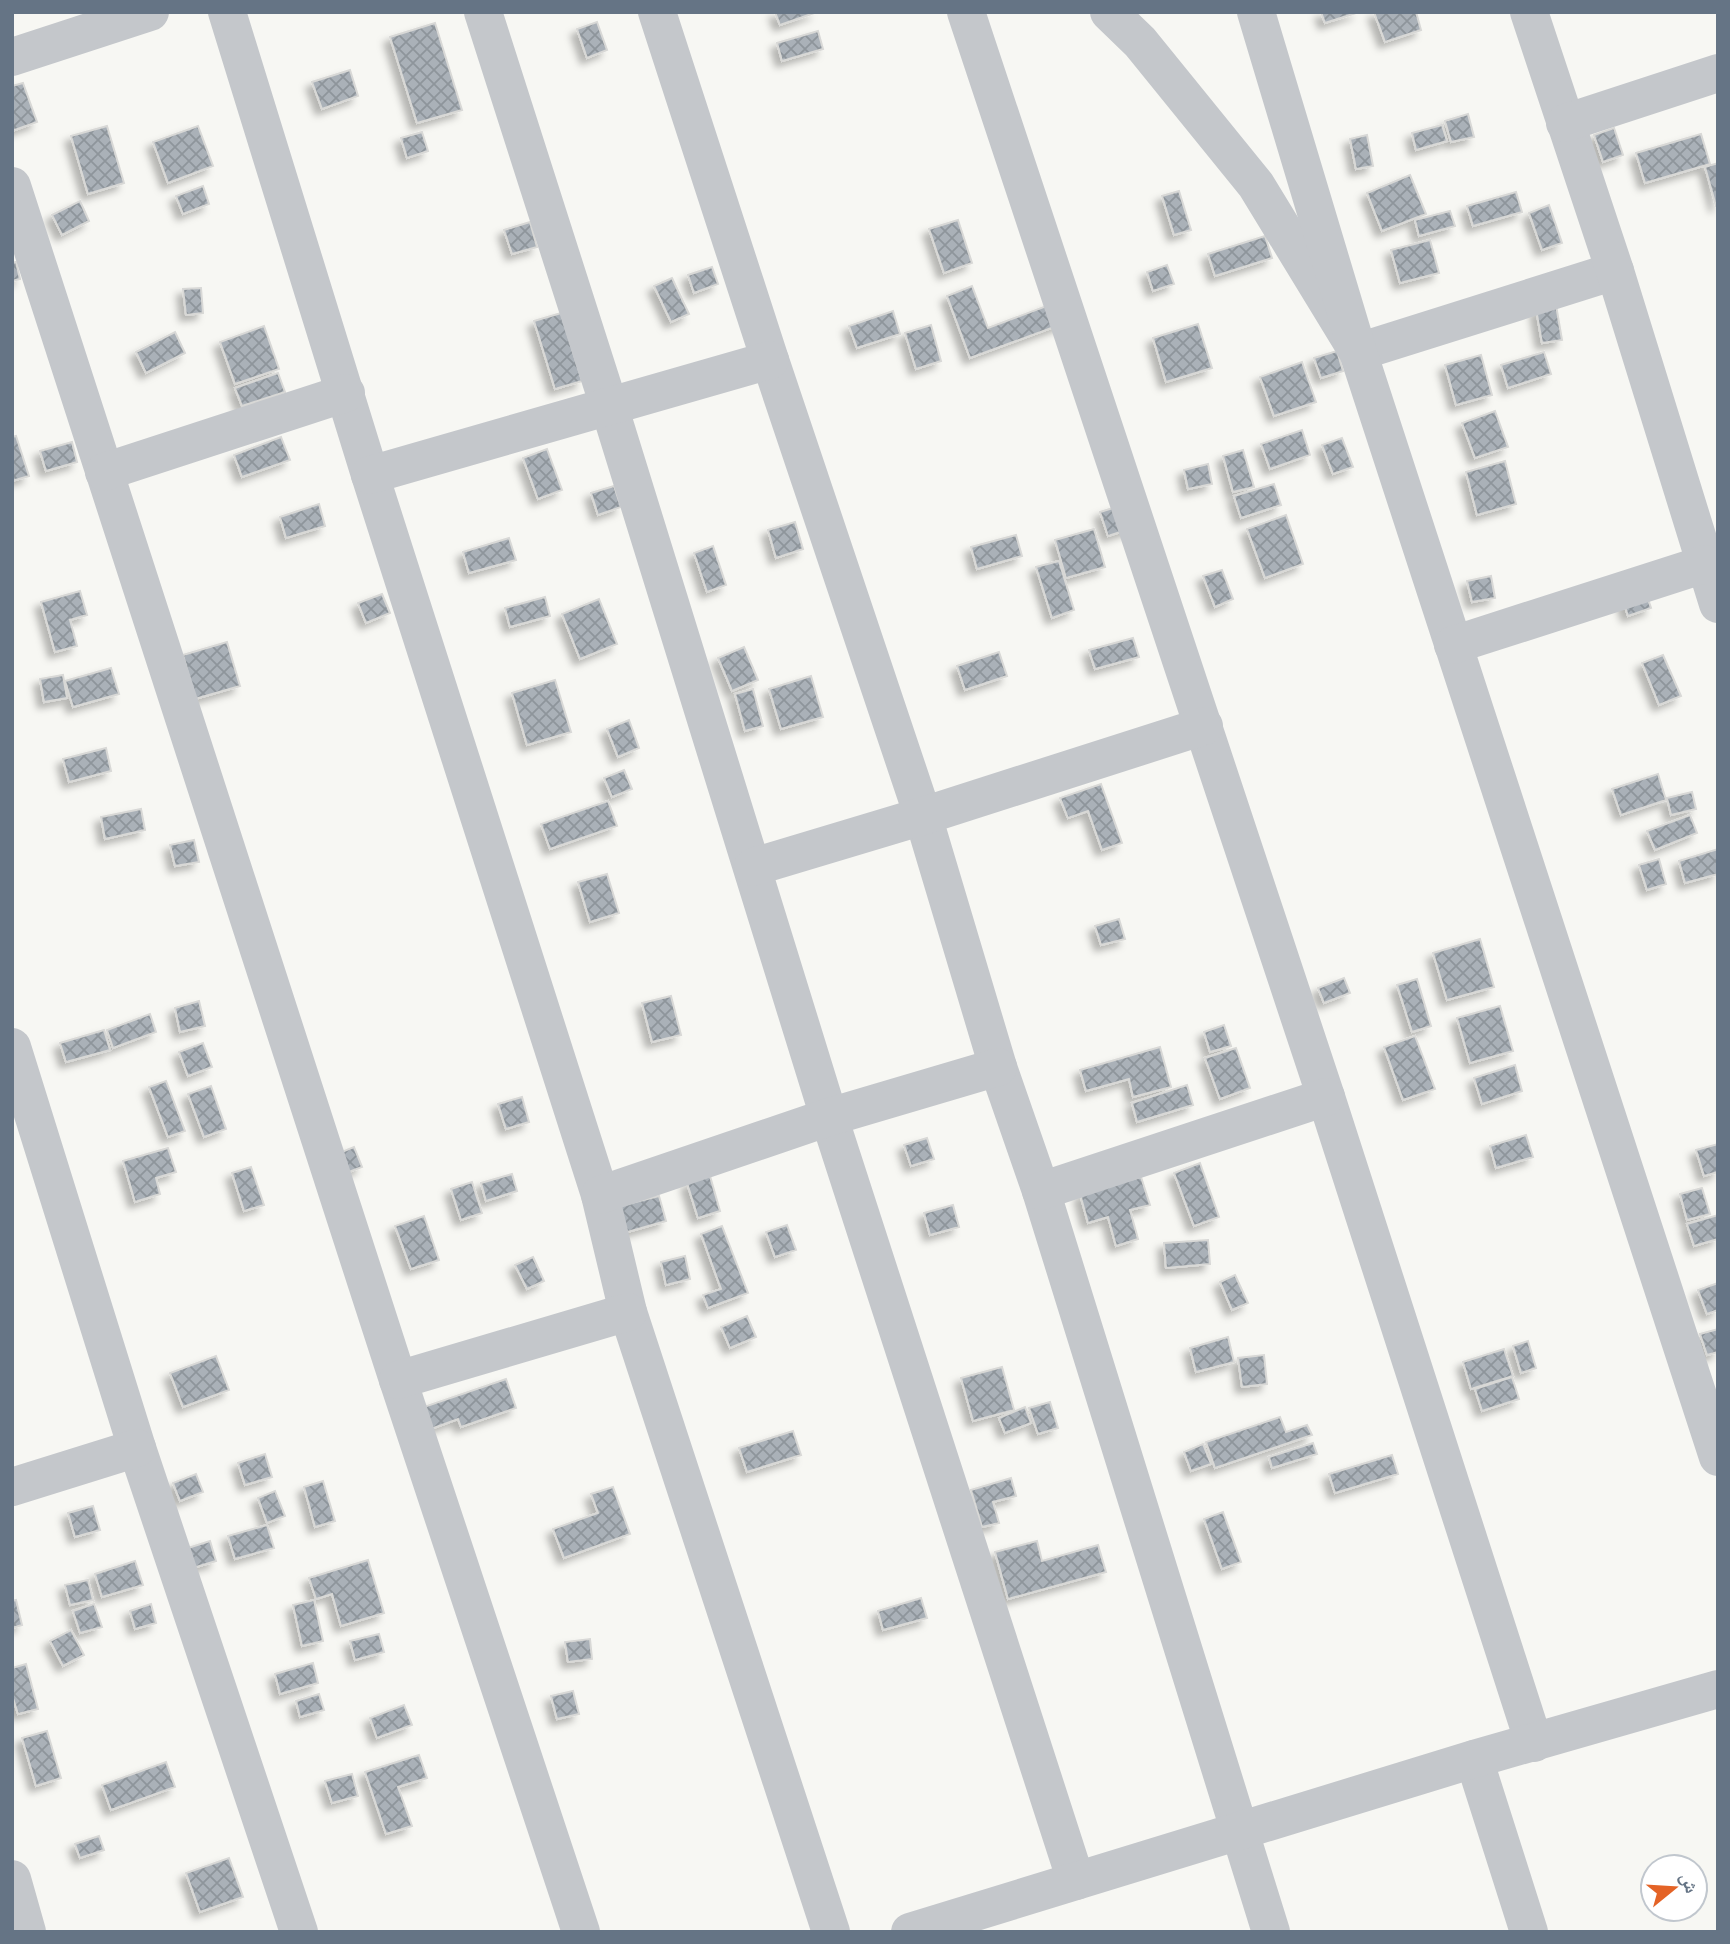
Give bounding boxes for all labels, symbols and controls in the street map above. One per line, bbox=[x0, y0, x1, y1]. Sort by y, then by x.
north arrow bbox=[1639, 1853, 1709, 1923]
text: ش bbox=[1676, 1869, 1705, 1896]

